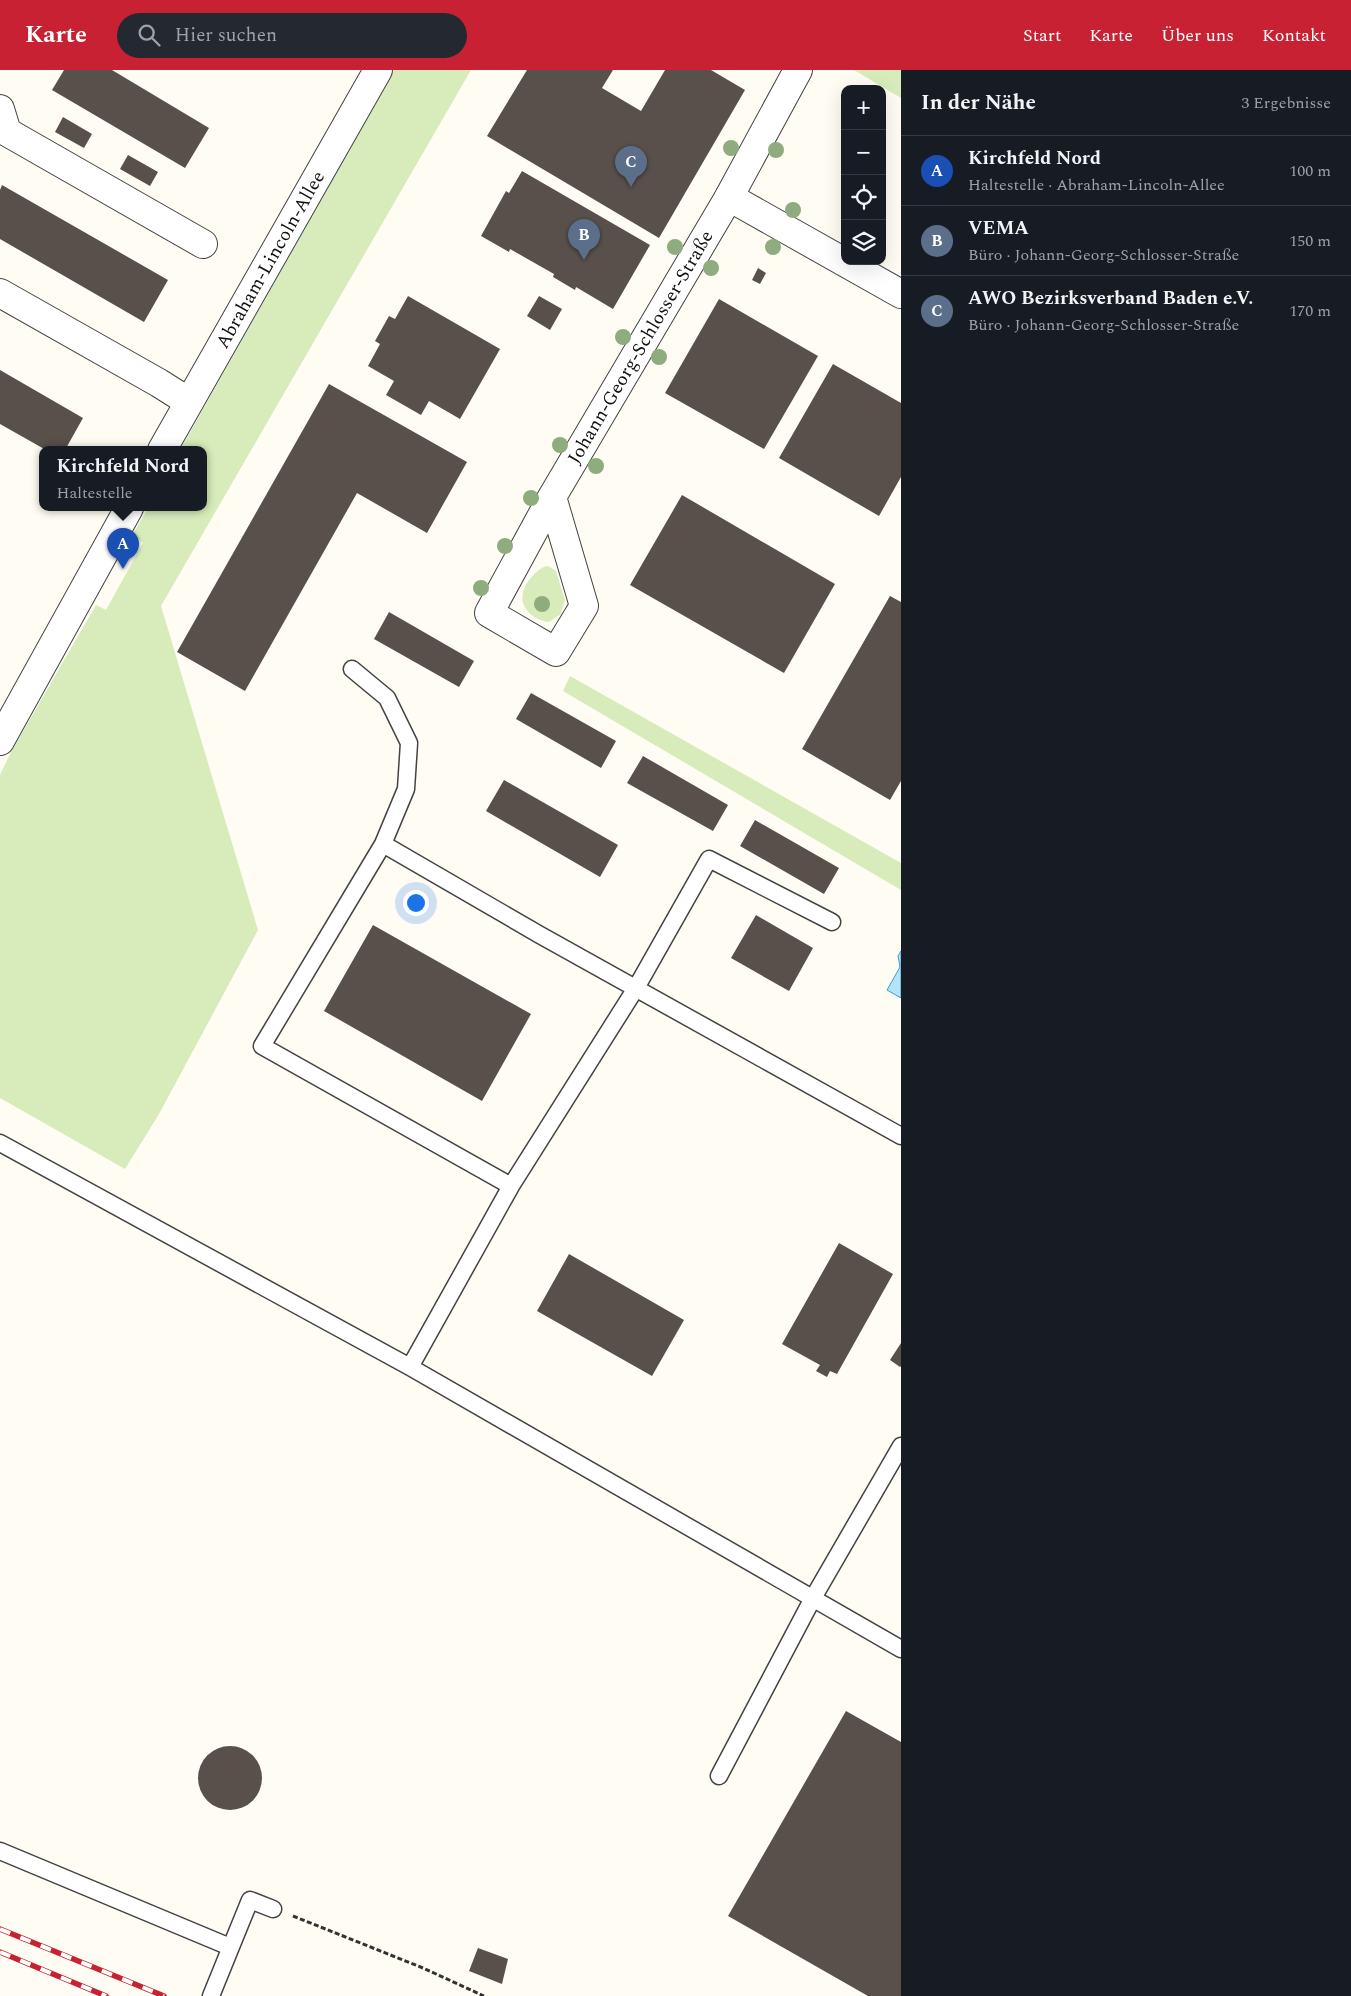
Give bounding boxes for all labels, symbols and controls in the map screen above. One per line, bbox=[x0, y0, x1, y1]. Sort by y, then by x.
search box bbox=[117, 13, 467, 58]
text: Karte bbox=[25, 17, 87, 53]
icon: search bbox=[135, 21, 163, 49]
text: Hier suchen bbox=[175, 21, 277, 50]
text: Start bbox=[1023, 22, 1061, 49]
text: Karte bbox=[1089, 22, 1133, 49]
text: Über uns bbox=[1161, 22, 1234, 49]
text: Kontakt bbox=[1262, 22, 1326, 49]
map controls bbox=[841, 85, 886, 265]
button: + bbox=[841, 85, 886, 130]
text: In der Nähe bbox=[921, 87, 1036, 119]
text: 3 Ergebnisse bbox=[1241, 91, 1331, 115]
button: − bbox=[841, 130, 886, 175]
text: Kirchfeld Nord bbox=[968, 144, 1101, 173]
pin: C bbox=[615, 146, 647, 187]
text: A bbox=[931, 159, 943, 183]
text: 100 m bbox=[1289, 159, 1331, 183]
street label: Abraham-Lincoln-Allee bbox=[208, 165, 332, 354]
text: Haltestelle · Abraham-Lincoln-Allee bbox=[968, 173, 1225, 197]
button: locate bbox=[841, 175, 886, 220]
text: VEMA bbox=[968, 214, 1029, 243]
pin: B bbox=[568, 219, 600, 260]
button: layers bbox=[841, 220, 886, 265]
street label: Johann-Georg-Schlosser-Straße bbox=[560, 225, 721, 470]
text: B bbox=[931, 229, 943, 253]
text: 150 m bbox=[1289, 229, 1331, 253]
text: Büro · Johann-Georg-Schlosser-Straße bbox=[968, 243, 1239, 267]
text: AWO Bezirksverband Baden e.V. bbox=[968, 284, 1253, 313]
text: C bbox=[931, 299, 943, 323]
text: 170 m bbox=[1289, 299, 1331, 323]
text: Büro · Johann-Georg-Schlosser-Straße bbox=[968, 313, 1239, 337]
popup bbox=[39, 446, 207, 511]
text: Kirchfeld Nord bbox=[56, 452, 190, 481]
text: Haltestelle bbox=[56, 481, 133, 505]
pin: A bbox=[107, 528, 139, 569]
your location bbox=[403, 890, 429, 916]

